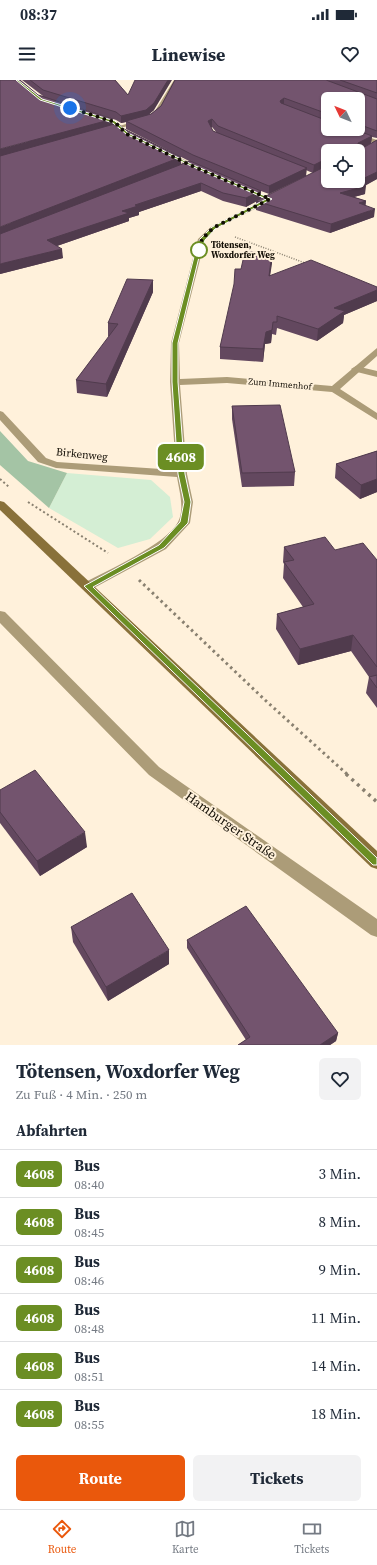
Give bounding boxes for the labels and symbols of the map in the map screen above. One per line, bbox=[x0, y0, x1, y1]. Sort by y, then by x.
north arrow bbox=[321, 92, 365, 136]
your location bbox=[60, 98, 80, 118]
place label: Tötensen, Woxdorfer Weg bbox=[211, 239, 275, 261]
marker: Tötensen, Woxdorfer Weg bbox=[190, 241, 208, 259]
street label: Zum Immenhof bbox=[248, 375, 313, 393]
street label: Birkenweg bbox=[55, 444, 109, 465]
line badge: 4608 bbox=[153, 444, 209, 470]
street label: Hamburger Straße bbox=[182, 788, 280, 863]

